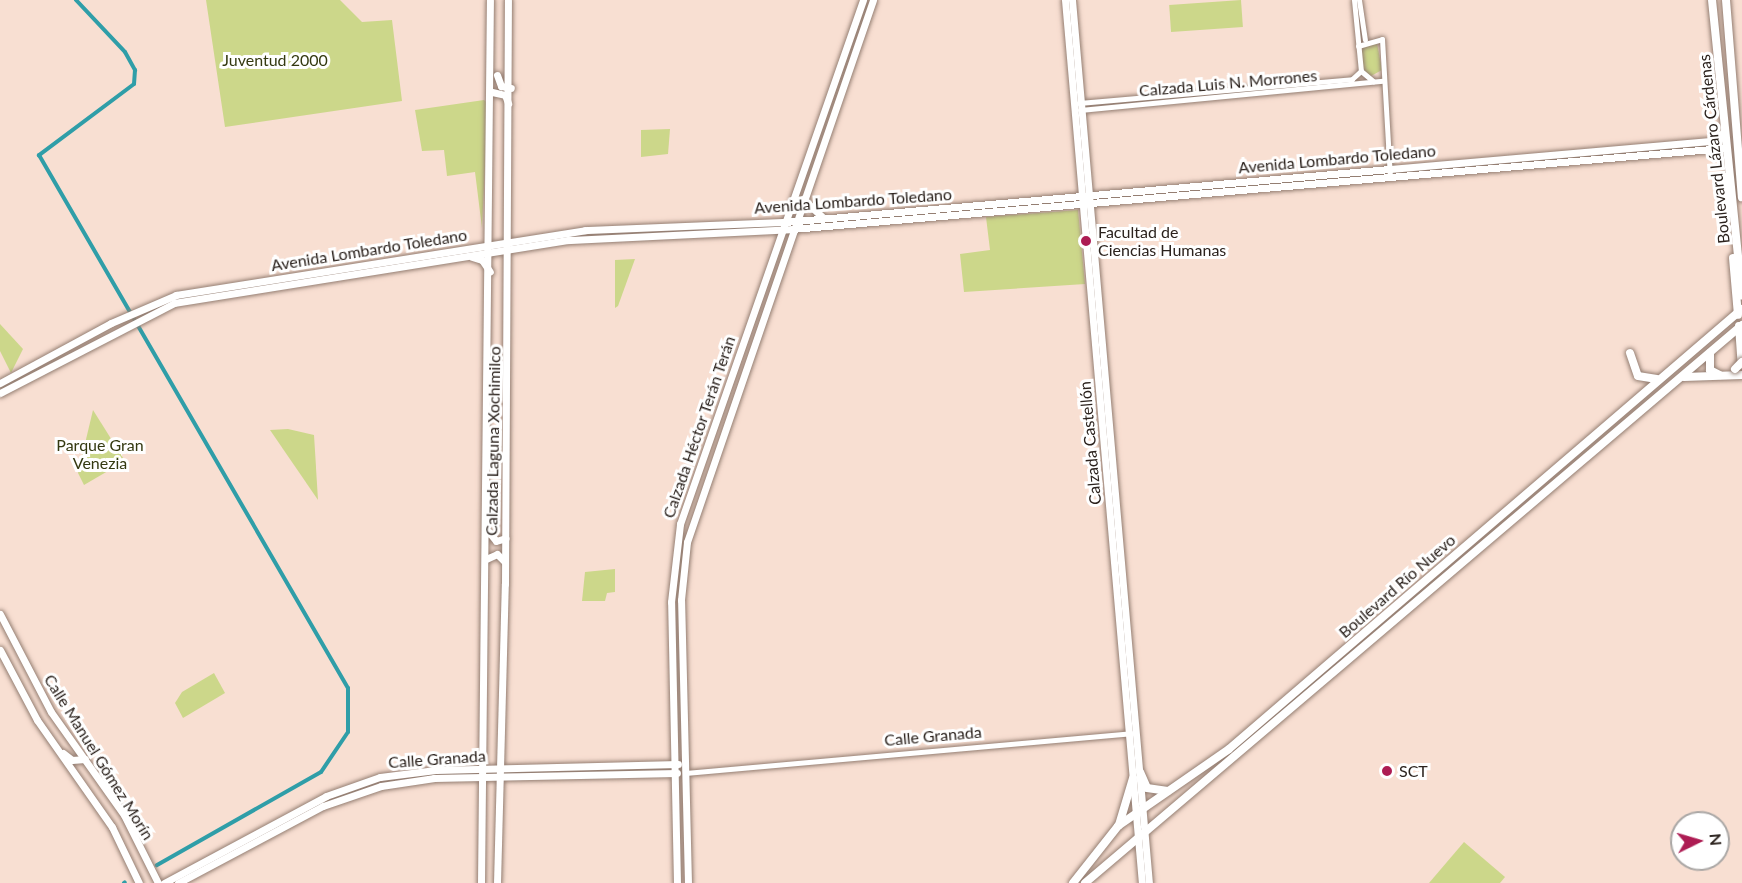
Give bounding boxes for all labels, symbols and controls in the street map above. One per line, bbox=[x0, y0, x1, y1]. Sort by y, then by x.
park label: Juventud 2000 bbox=[222, 50, 328, 70]
street label: Boulevard Lázaro Cárdenas bbox=[1695, 53, 1733, 245]
street label: Calzada Luis N. Morrones bbox=[1138, 66, 1318, 100]
street label: Avenida Lombardo Toledano bbox=[1237, 141, 1437, 177]
street label: Avenida Lombardo Toledano bbox=[753, 184, 953, 218]
place label: Facultad de Ciencias Humanas bbox=[1098, 222, 1226, 260]
street label: Avenida Lombardo Toledano bbox=[269, 225, 469, 275]
marker: Facultad de Ciencias Humanas bbox=[1079, 234, 1093, 248]
street label: Calzada Héctor Terán Terán bbox=[659, 333, 739, 521]
street label: Calzada Laguna Xochimilco bbox=[482, 346, 504, 536]
street label: Calzada Castellón bbox=[1075, 380, 1105, 506]
park label: Parque Gran Venezia bbox=[56, 435, 144, 473]
street label: Boulevard Río Nuevo bbox=[1335, 530, 1459, 642]
street label: Calle Manuel Gómez Morín bbox=[40, 671, 158, 843]
street label: Calle Granada bbox=[883, 722, 983, 750]
street label: Calle Granada bbox=[388, 746, 486, 772]
place label: SCT bbox=[1399, 761, 1428, 781]
marker: SCT bbox=[1380, 764, 1394, 778]
north arrow bbox=[1670, 811, 1730, 871]
text: N bbox=[1706, 833, 1726, 847]

